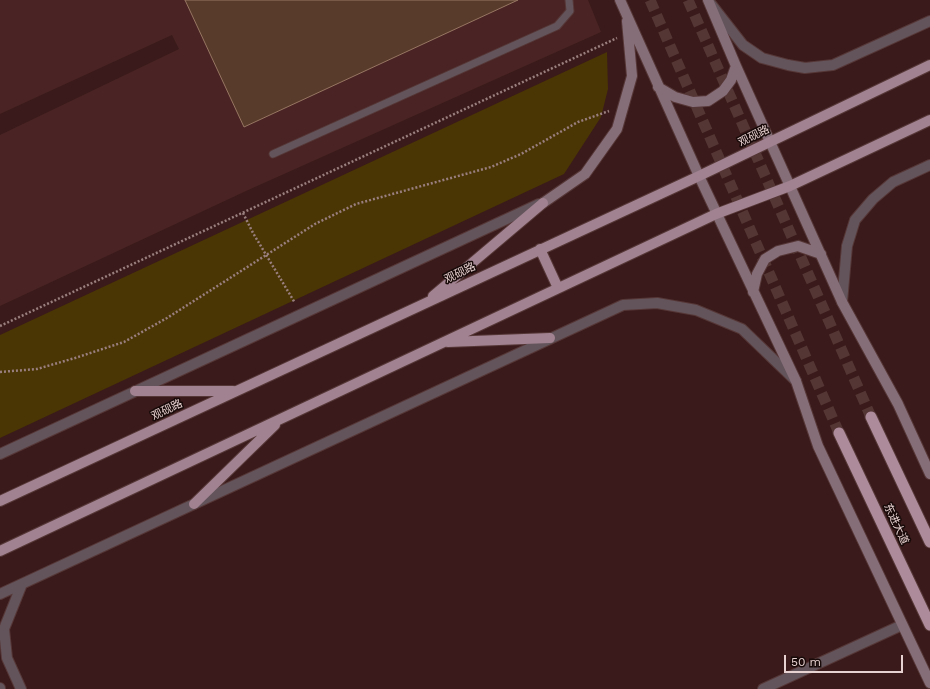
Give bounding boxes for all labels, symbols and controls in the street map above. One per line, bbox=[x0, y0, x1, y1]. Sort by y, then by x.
street label: 观砚路 bbox=[736, 123, 772, 149]
street label: 观砚路 bbox=[442, 260, 478, 286]
street label: 观砚路 bbox=[149, 397, 185, 423]
street label: 东进大道 bbox=[881, 501, 911, 547]
scale bar bbox=[786, 647, 905, 673]
text: 50 m bbox=[791, 655, 821, 669]

